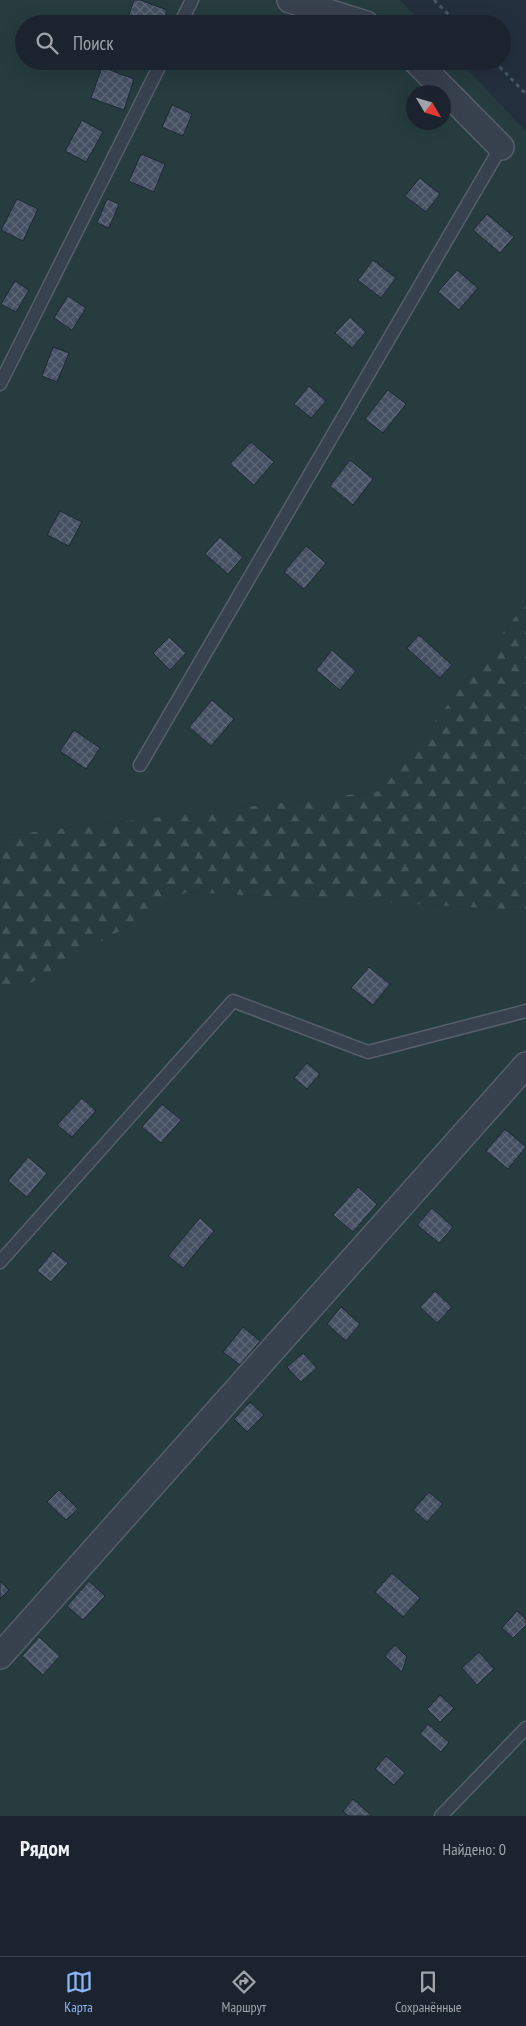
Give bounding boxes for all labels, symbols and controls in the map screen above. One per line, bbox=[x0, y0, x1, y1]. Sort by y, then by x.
search box bbox=[15, 15, 511, 70]
icon: search bbox=[33, 29, 61, 57]
text: Поиск bbox=[73, 31, 114, 55]
north arrow bbox=[406, 85, 451, 130]
text: Рядом bbox=[20, 1835, 70, 1862]
text: Найдено: 0 bbox=[443, 1839, 506, 1859]
tab: Карта bbox=[64, 1968, 93, 2016]
tab: Маршрут bbox=[222, 1968, 266, 2016]
tab: Сохранённые bbox=[395, 1968, 462, 2016]

